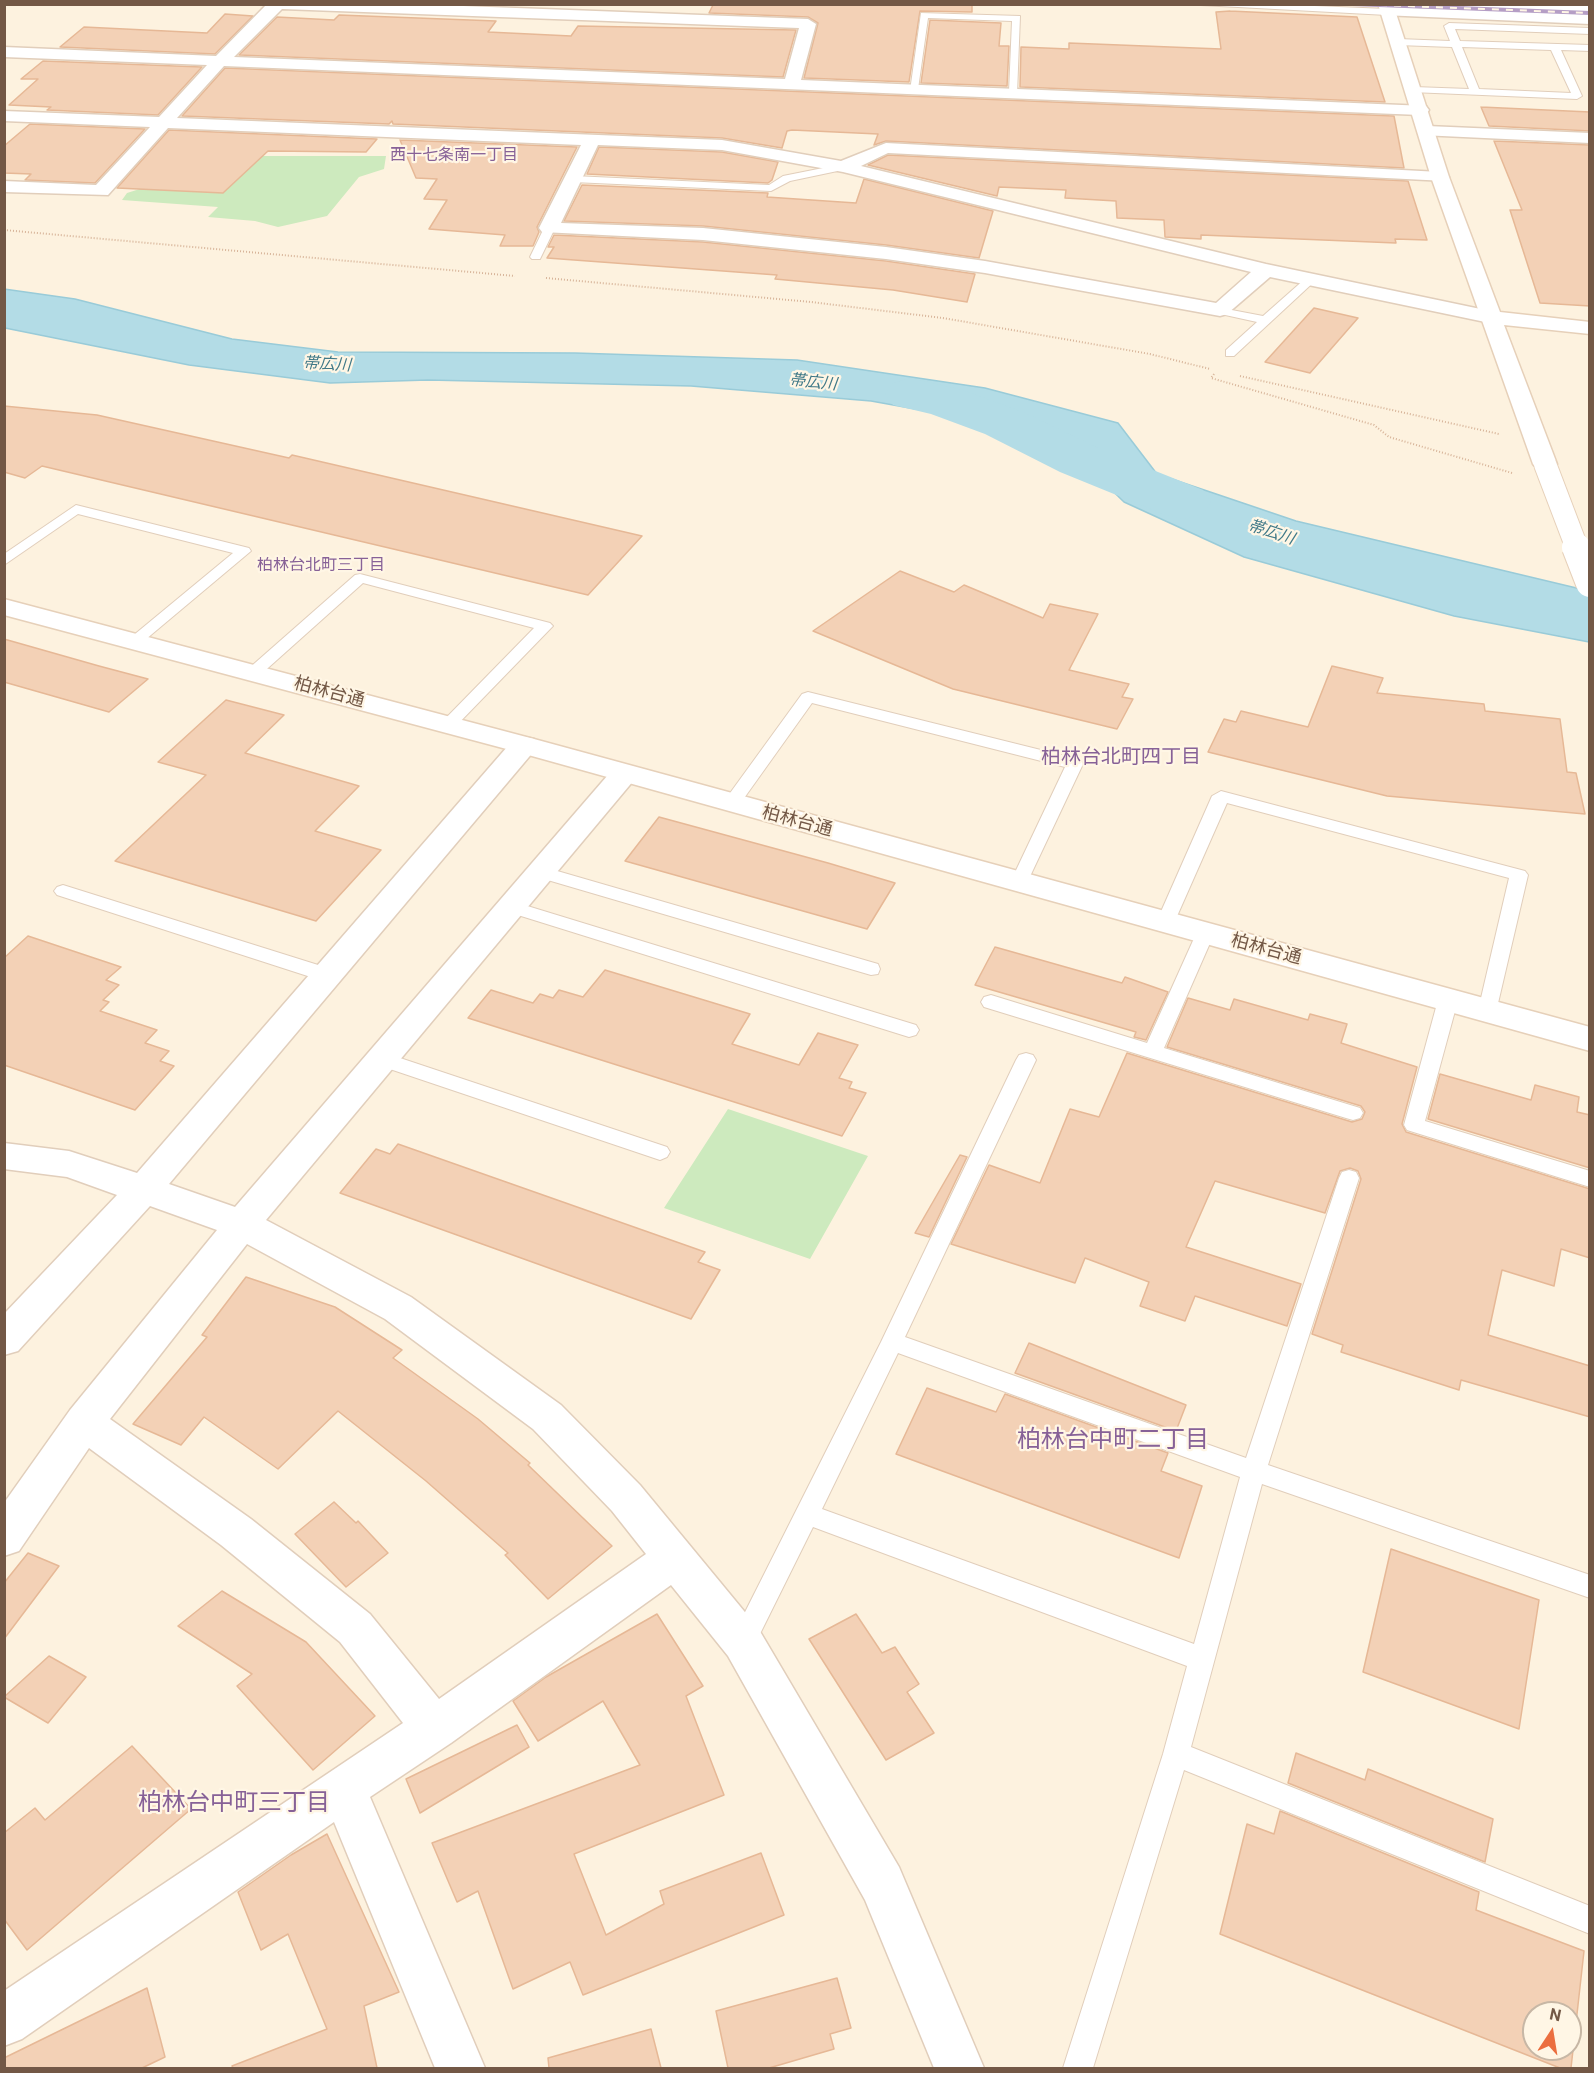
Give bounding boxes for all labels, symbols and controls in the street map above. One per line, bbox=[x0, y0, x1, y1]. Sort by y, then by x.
district label: 西十七条南一丁目 bbox=[390, 146, 518, 166]
water label: 帯広川 bbox=[303, 354, 351, 376]
water label: 帯広川 bbox=[788, 371, 838, 395]
water label: 帯広川 bbox=[1245, 516, 1297, 550]
district label: 柏林台北町三丁目 bbox=[257, 556, 385, 576]
street label: 柏林台通 bbox=[291, 673, 367, 713]
district label: 柏林台北町四丁目 bbox=[1041, 746, 1201, 770]
street label: 柏林台通 bbox=[759, 802, 835, 842]
street label: 柏林台通 bbox=[1228, 930, 1304, 970]
district label: 柏林台中町二丁目 bbox=[1017, 1427, 1209, 1455]
district label: 柏林台中町三丁目 bbox=[138, 1790, 330, 1818]
north arrow bbox=[1522, 2001, 1582, 2061]
text: N bbox=[1548, 2004, 1563, 2025]

